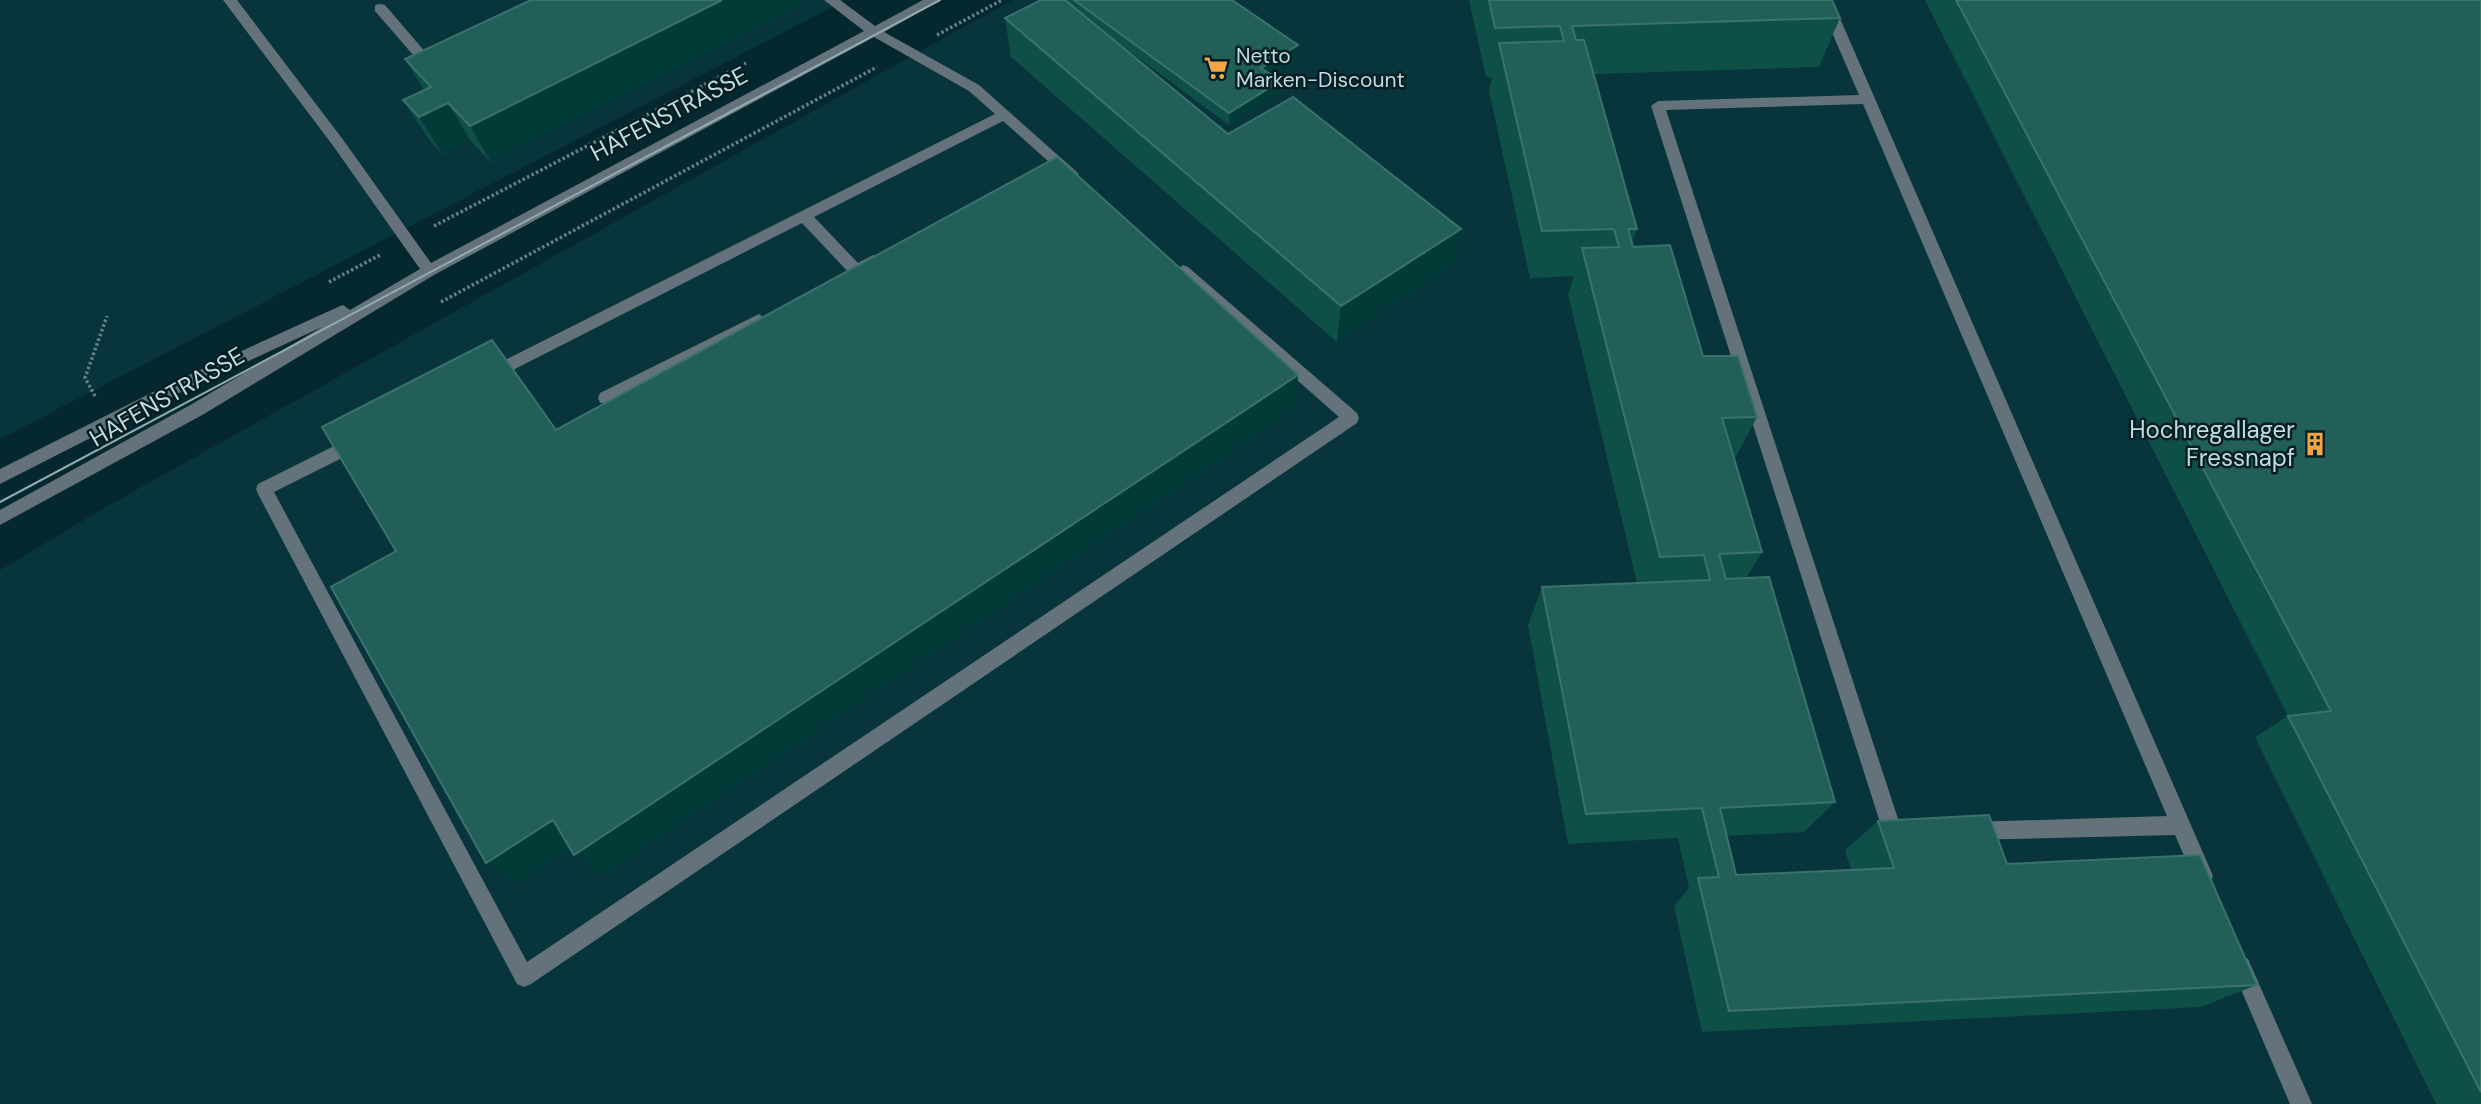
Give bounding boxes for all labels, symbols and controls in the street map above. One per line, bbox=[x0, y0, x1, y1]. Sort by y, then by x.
place label: Netto Marken-Discount bbox=[1236, 42, 1405, 94]
supermarket icon: Netto Marken-Discount bbox=[1202, 54, 1230, 82]
street label: HAFENSTRASSE bbox=[585, 59, 753, 168]
street label: HAFENSTRASSE bbox=[84, 340, 250, 453]
place label: Hochregallager Fressnapf bbox=[2129, 414, 2295, 473]
building icon: Hochregallager Fressnapf bbox=[2301, 430, 2329, 458]

